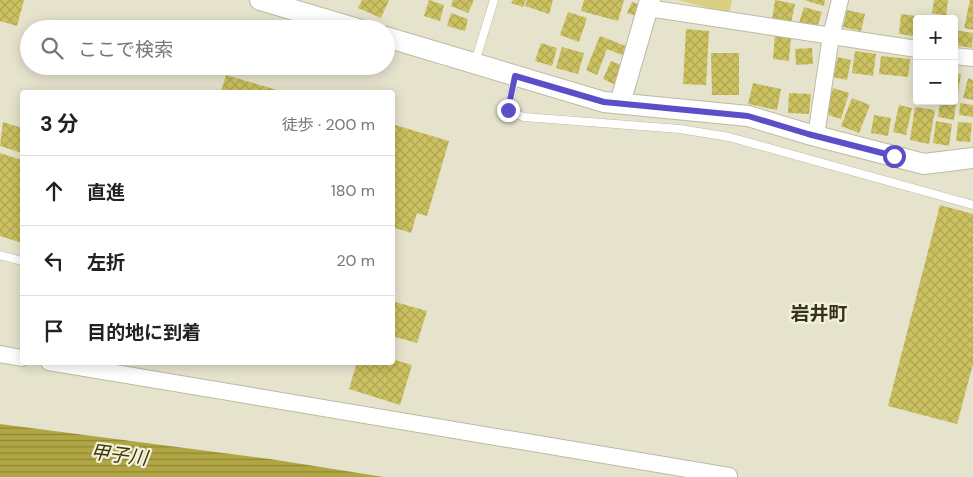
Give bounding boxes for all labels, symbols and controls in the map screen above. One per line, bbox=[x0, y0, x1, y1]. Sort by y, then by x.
map controls bbox=[913, 15, 958, 105]
button: + bbox=[913, 15, 958, 60]
search box bbox=[20, 20, 395, 75]
icon: search bbox=[38, 34, 66, 62]
text: ここで検索 bbox=[78, 37, 173, 62]
button: − bbox=[913, 60, 958, 105]
route end bbox=[497, 99, 520, 122]
text: 3 分 bbox=[40, 110, 79, 138]
text: 徒歩 · 200 m bbox=[282, 114, 375, 135]
route start bbox=[883, 145, 906, 168]
icon: ahead bbox=[40, 177, 68, 205]
text: 直進 bbox=[87, 180, 125, 205]
text: 180 m bbox=[331, 180, 375, 201]
icon: left bbox=[40, 247, 68, 275]
text: 左折 bbox=[87, 250, 125, 275]
text: 20 m bbox=[336, 250, 375, 271]
district label: 岩井町 bbox=[790, 301, 848, 326]
icon: arrive bbox=[40, 317, 68, 345]
text: 目的地に到着 bbox=[87, 320, 201, 345]
water label: 甲子川 bbox=[89, 439, 151, 471]

